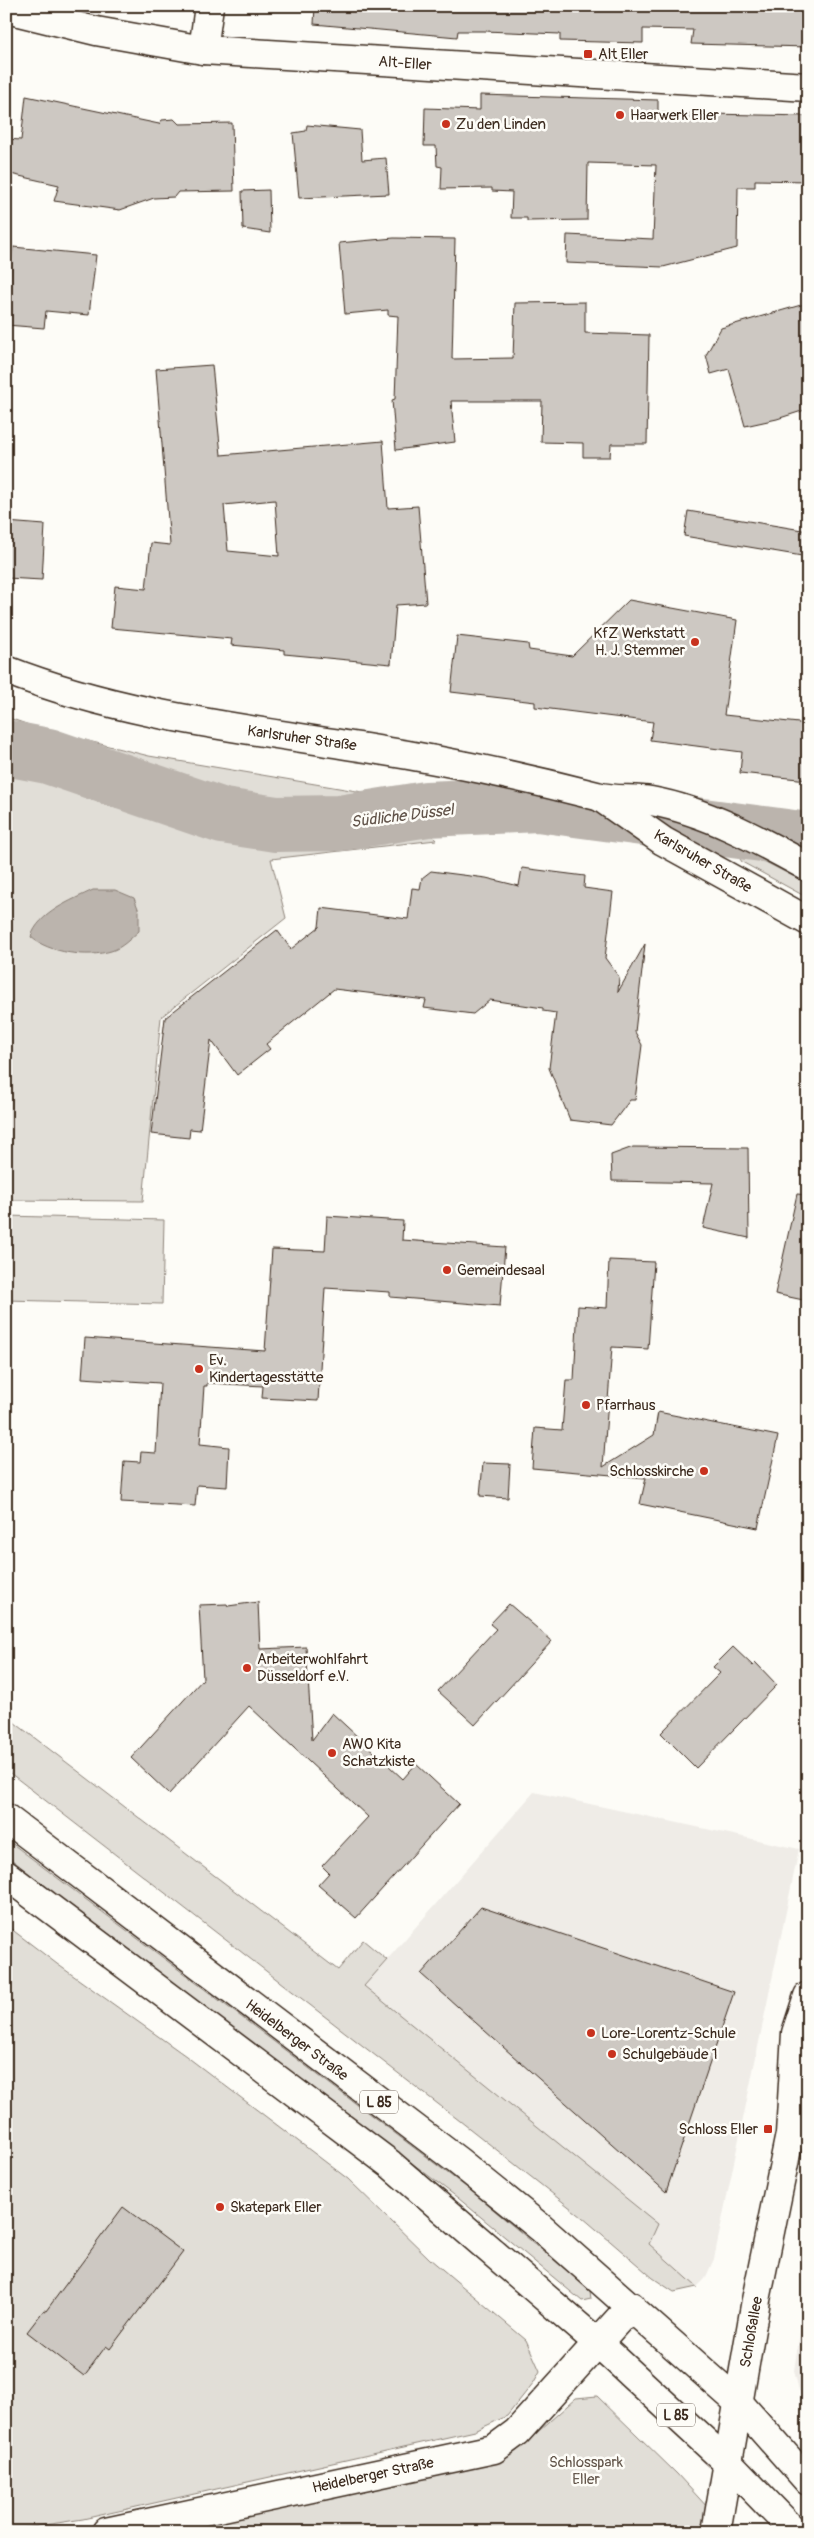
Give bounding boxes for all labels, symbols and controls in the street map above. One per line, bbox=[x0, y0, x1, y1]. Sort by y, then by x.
place label: Alt Eller bbox=[598, 45, 649, 64]
marker: Alt Eller bbox=[582, 48, 594, 60]
street label: Alt-Eller bbox=[378, 52, 433, 75]
place label: Haarwerk Eller bbox=[630, 106, 720, 125]
marker: Haarwerk Eller bbox=[614, 109, 626, 121]
place label: Zu den Linden bbox=[456, 115, 546, 134]
marker: Zu den Linden bbox=[440, 118, 452, 130]
place label: KfZ Werkstatt H. J. Stemmer bbox=[593, 624, 686, 660]
marker: KfZ Werkstatt H. J. Stemmer bbox=[689, 636, 701, 648]
street label: Karlsruher Straße bbox=[246, 721, 358, 756]
water label: Südliche Düssel bbox=[350, 799, 457, 832]
street label: Karlsruher Straße bbox=[650, 826, 756, 898]
place label: Gemeindesaal bbox=[457, 1261, 545, 1280]
marker: Gemeindesaal bbox=[441, 1264, 453, 1276]
place label: Ev. Kindertagesstätte bbox=[209, 1351, 324, 1387]
marker: Ev. Kindertagesstätte bbox=[193, 1363, 205, 1375]
place label: Pfarrhaus bbox=[596, 1396, 656, 1415]
marker: Pfarrhaus bbox=[580, 1399, 592, 1411]
place label: Schlosskirche bbox=[609, 1462, 695, 1481]
marker: Schlosskirche bbox=[698, 1465, 710, 1477]
place label: Arbeiterwohlfahrt Düsseldorf e.V. bbox=[257, 1650, 369, 1686]
marker: Arbeiterwohlfahrt Düsseldorf e.V. bbox=[241, 1662, 253, 1674]
place label: AWO Kita Schatzkiste bbox=[342, 1735, 415, 1771]
marker: AWO Kita Schatzkiste bbox=[326, 1747, 338, 1759]
street label: Heidelberger Straße bbox=[242, 1996, 352, 2086]
place label: Lore-Lorentz-Schule bbox=[601, 2024, 736, 2043]
marker: Lore-Lorentz-Schule bbox=[585, 2027, 597, 2039]
place label: Schulgebäude 1 bbox=[622, 2045, 718, 2064]
marker: Schulgebäude 1 bbox=[606, 2048, 618, 2060]
road number: L 85 bbox=[360, 2090, 398, 2114]
place label: Schloss Eller bbox=[679, 2120, 759, 2139]
marker: Schloss Eller bbox=[762, 2123, 774, 2135]
place label: Skatepark Eller bbox=[230, 2198, 322, 2217]
marker: Skatepark Eller bbox=[214, 2201, 226, 2213]
street label: Schloßallee bbox=[736, 2294, 767, 2369]
road number: L 85 bbox=[657, 2404, 695, 2426]
street label: Heidelberger Straße bbox=[311, 2453, 436, 2498]
park label: Schlosspark Eller bbox=[549, 2453, 624, 2489]

